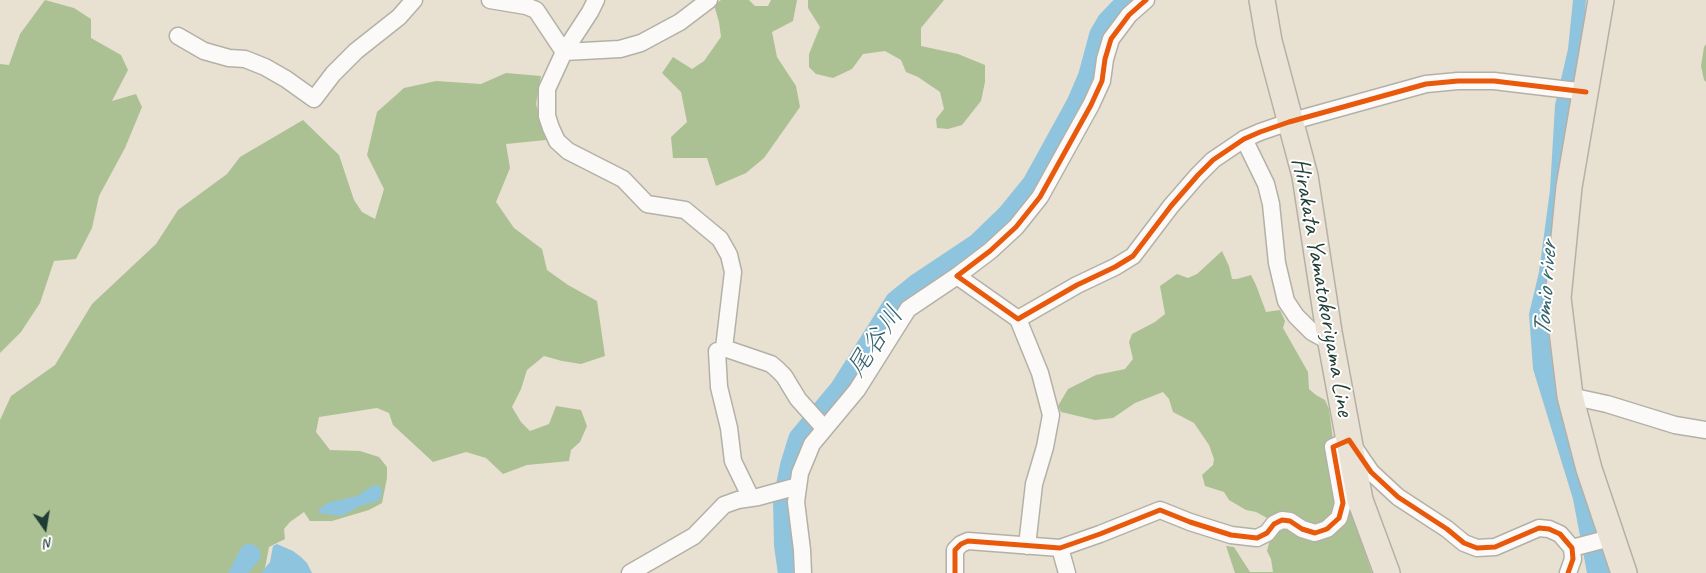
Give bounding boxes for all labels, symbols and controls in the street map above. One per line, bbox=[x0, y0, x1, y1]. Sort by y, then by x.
street label: Hirakata Yamatokoriyama Line bbox=[1284, 155, 1360, 419]
water label: Tomio river bbox=[1527, 241, 1565, 337]
water label: 尾谷川 bbox=[841, 301, 911, 383]
north arrow bbox=[20, 503, 70, 553]
text: N bbox=[42, 534, 55, 552]

